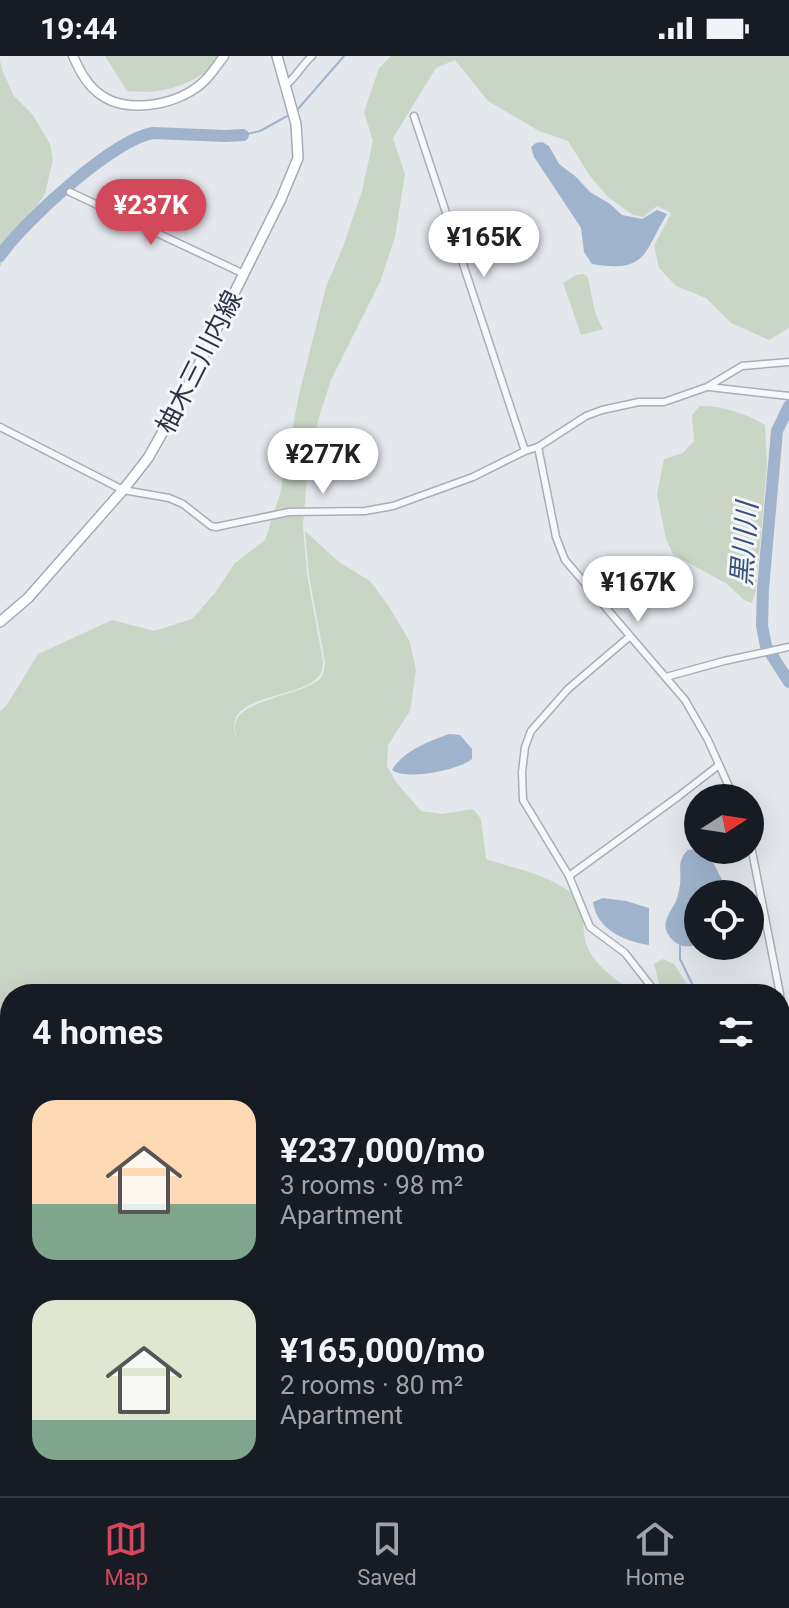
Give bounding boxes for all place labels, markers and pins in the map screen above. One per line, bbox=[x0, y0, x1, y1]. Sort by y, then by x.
pin: ¥237K bbox=[95, 179, 207, 247]
pin: ¥165K bbox=[428, 211, 540, 279]
pin: ¥277K bbox=[267, 428, 379, 496]
pin: ¥167K bbox=[582, 556, 694, 624]

